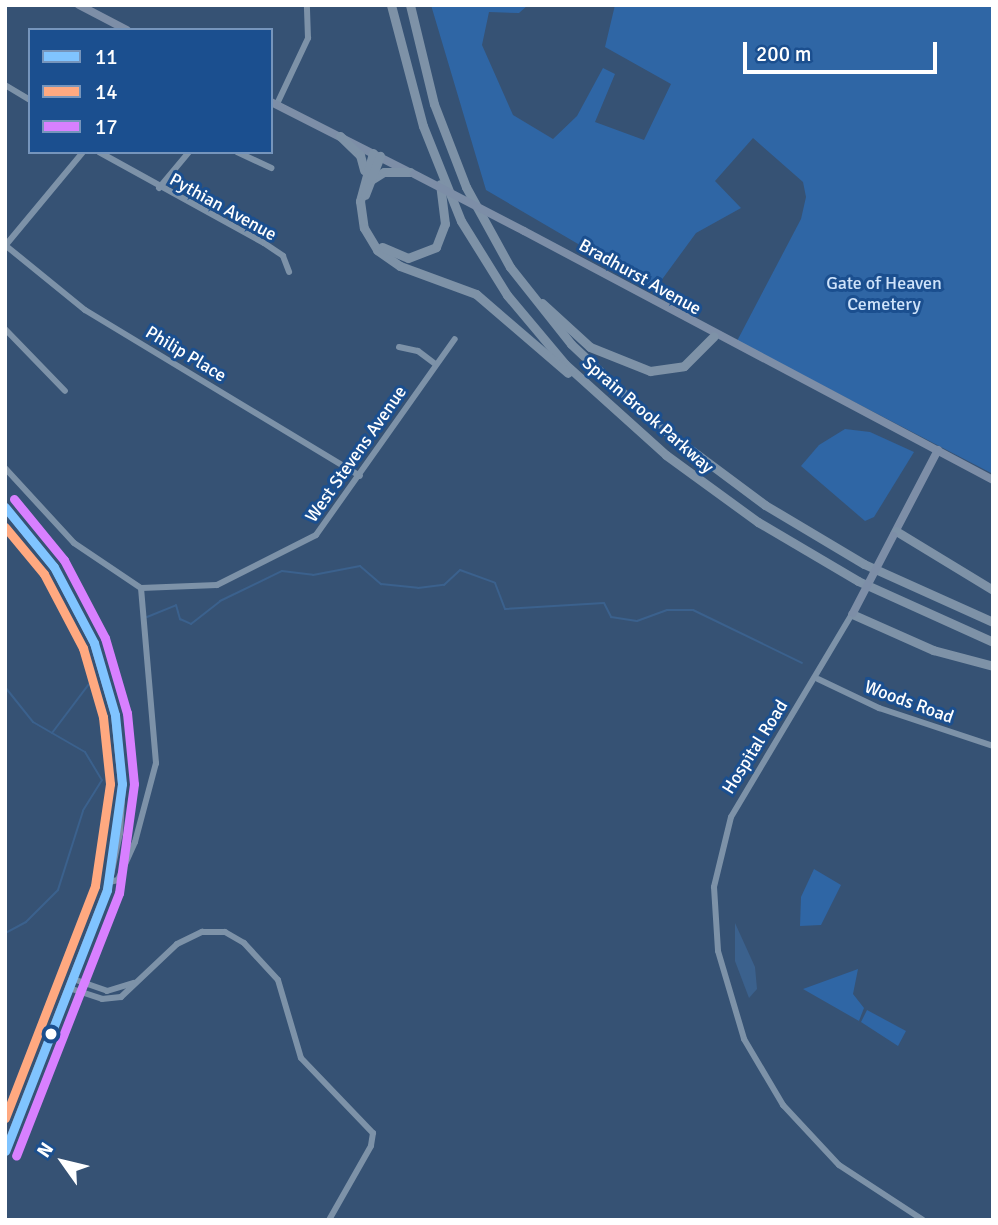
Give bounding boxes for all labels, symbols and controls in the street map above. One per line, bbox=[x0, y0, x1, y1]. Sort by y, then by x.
legend bbox=[28, 28, 273, 154]
scale bar bbox=[746, 28, 940, 72]
text: 200 m bbox=[756, 41, 811, 67]
text: 11 bbox=[95, 44, 118, 70]
text: 14 bbox=[95, 79, 118, 105]
text: 17 bbox=[95, 114, 118, 140]
street label: Pythian Avenue bbox=[166, 169, 280, 245]
street label: Bradhurst Avenue bbox=[575, 234, 705, 320]
park label: Gate of Heaven Cemetery bbox=[826, 273, 942, 316]
street label: Philip Place bbox=[142, 321, 230, 387]
street label: Sprain Brook Parkway bbox=[578, 352, 718, 478]
street label: West Stevens Avenue bbox=[301, 382, 411, 526]
street label: Woods Road bbox=[862, 676, 956, 728]
street label: Hospital Road bbox=[718, 696, 792, 798]
unlabelled marker bbox=[44, 1027, 58, 1041]
north arrow bbox=[28, 1127, 98, 1197]
text: N bbox=[32, 1138, 59, 1162]

